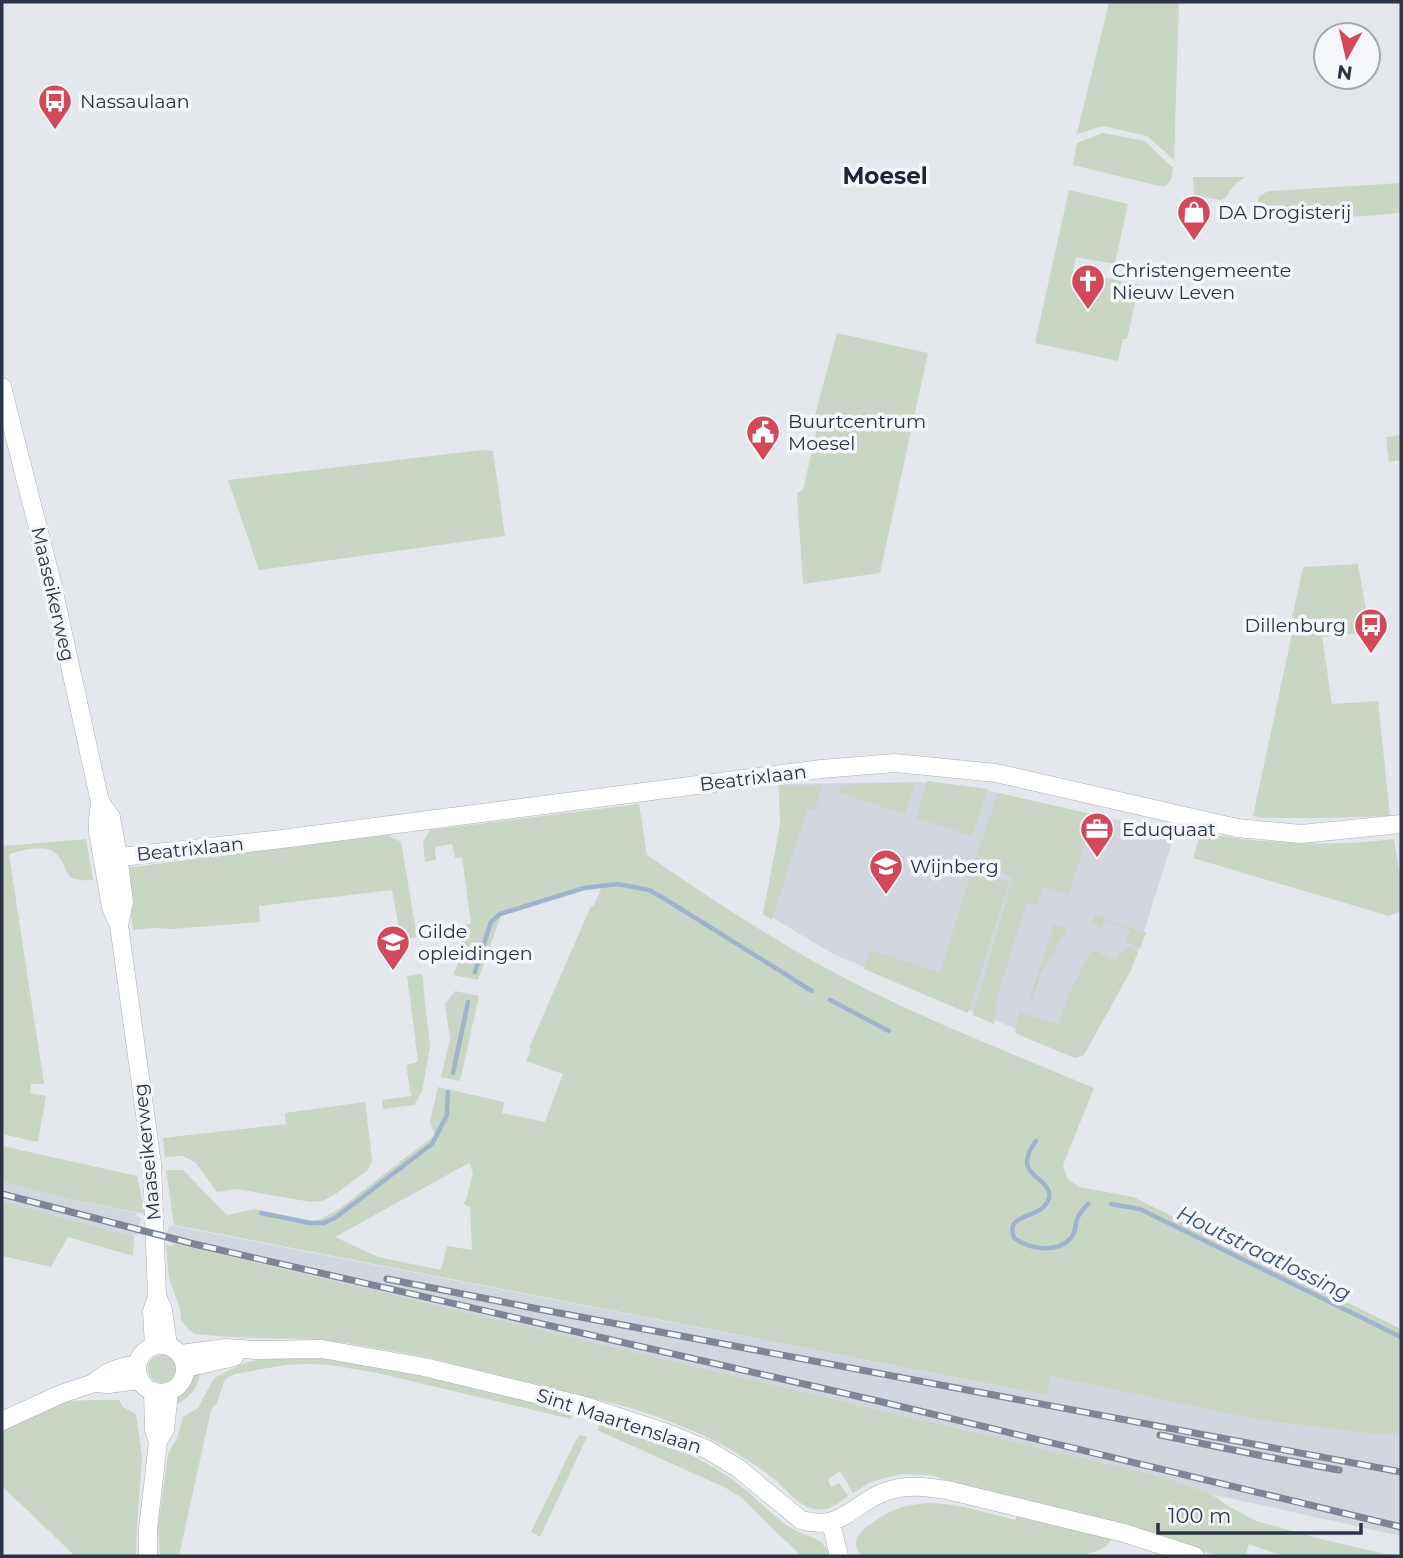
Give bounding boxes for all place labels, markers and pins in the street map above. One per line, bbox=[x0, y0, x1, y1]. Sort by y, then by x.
bus stop icon: Nassaulaan bbox=[36, 82, 74, 131]
place label: Nassaulaan bbox=[80, 90, 190, 113]
shop icon: DA Drogisterij bbox=[1175, 193, 1213, 242]
place label: DA Drogisterij bbox=[1218, 201, 1351, 224]
place label: Christengemeente Nieuw Leven bbox=[1112, 259, 1291, 304]
church icon: Christengemeente Nieuw Leven bbox=[1069, 262, 1107, 311]
place label: Buurtcentrum Moesel bbox=[788, 410, 926, 455]
public building icon: Buurtcentrum Moesel bbox=[744, 413, 782, 462]
bus stop icon: Dillenburg bbox=[1352, 606, 1390, 655]
place label: Dillenburg bbox=[1245, 614, 1346, 637]
office icon: Eduquaat bbox=[1078, 810, 1116, 859]
place label: Eduquaat bbox=[1122, 818, 1216, 841]
school or university icon: Wijnberg bbox=[867, 847, 905, 896]
place label: Wijnberg bbox=[910, 855, 999, 878]
place label: Gilde opleidingen bbox=[418, 920, 533, 965]
school or university icon: Gilde opleidingen bbox=[374, 923, 412, 972]

